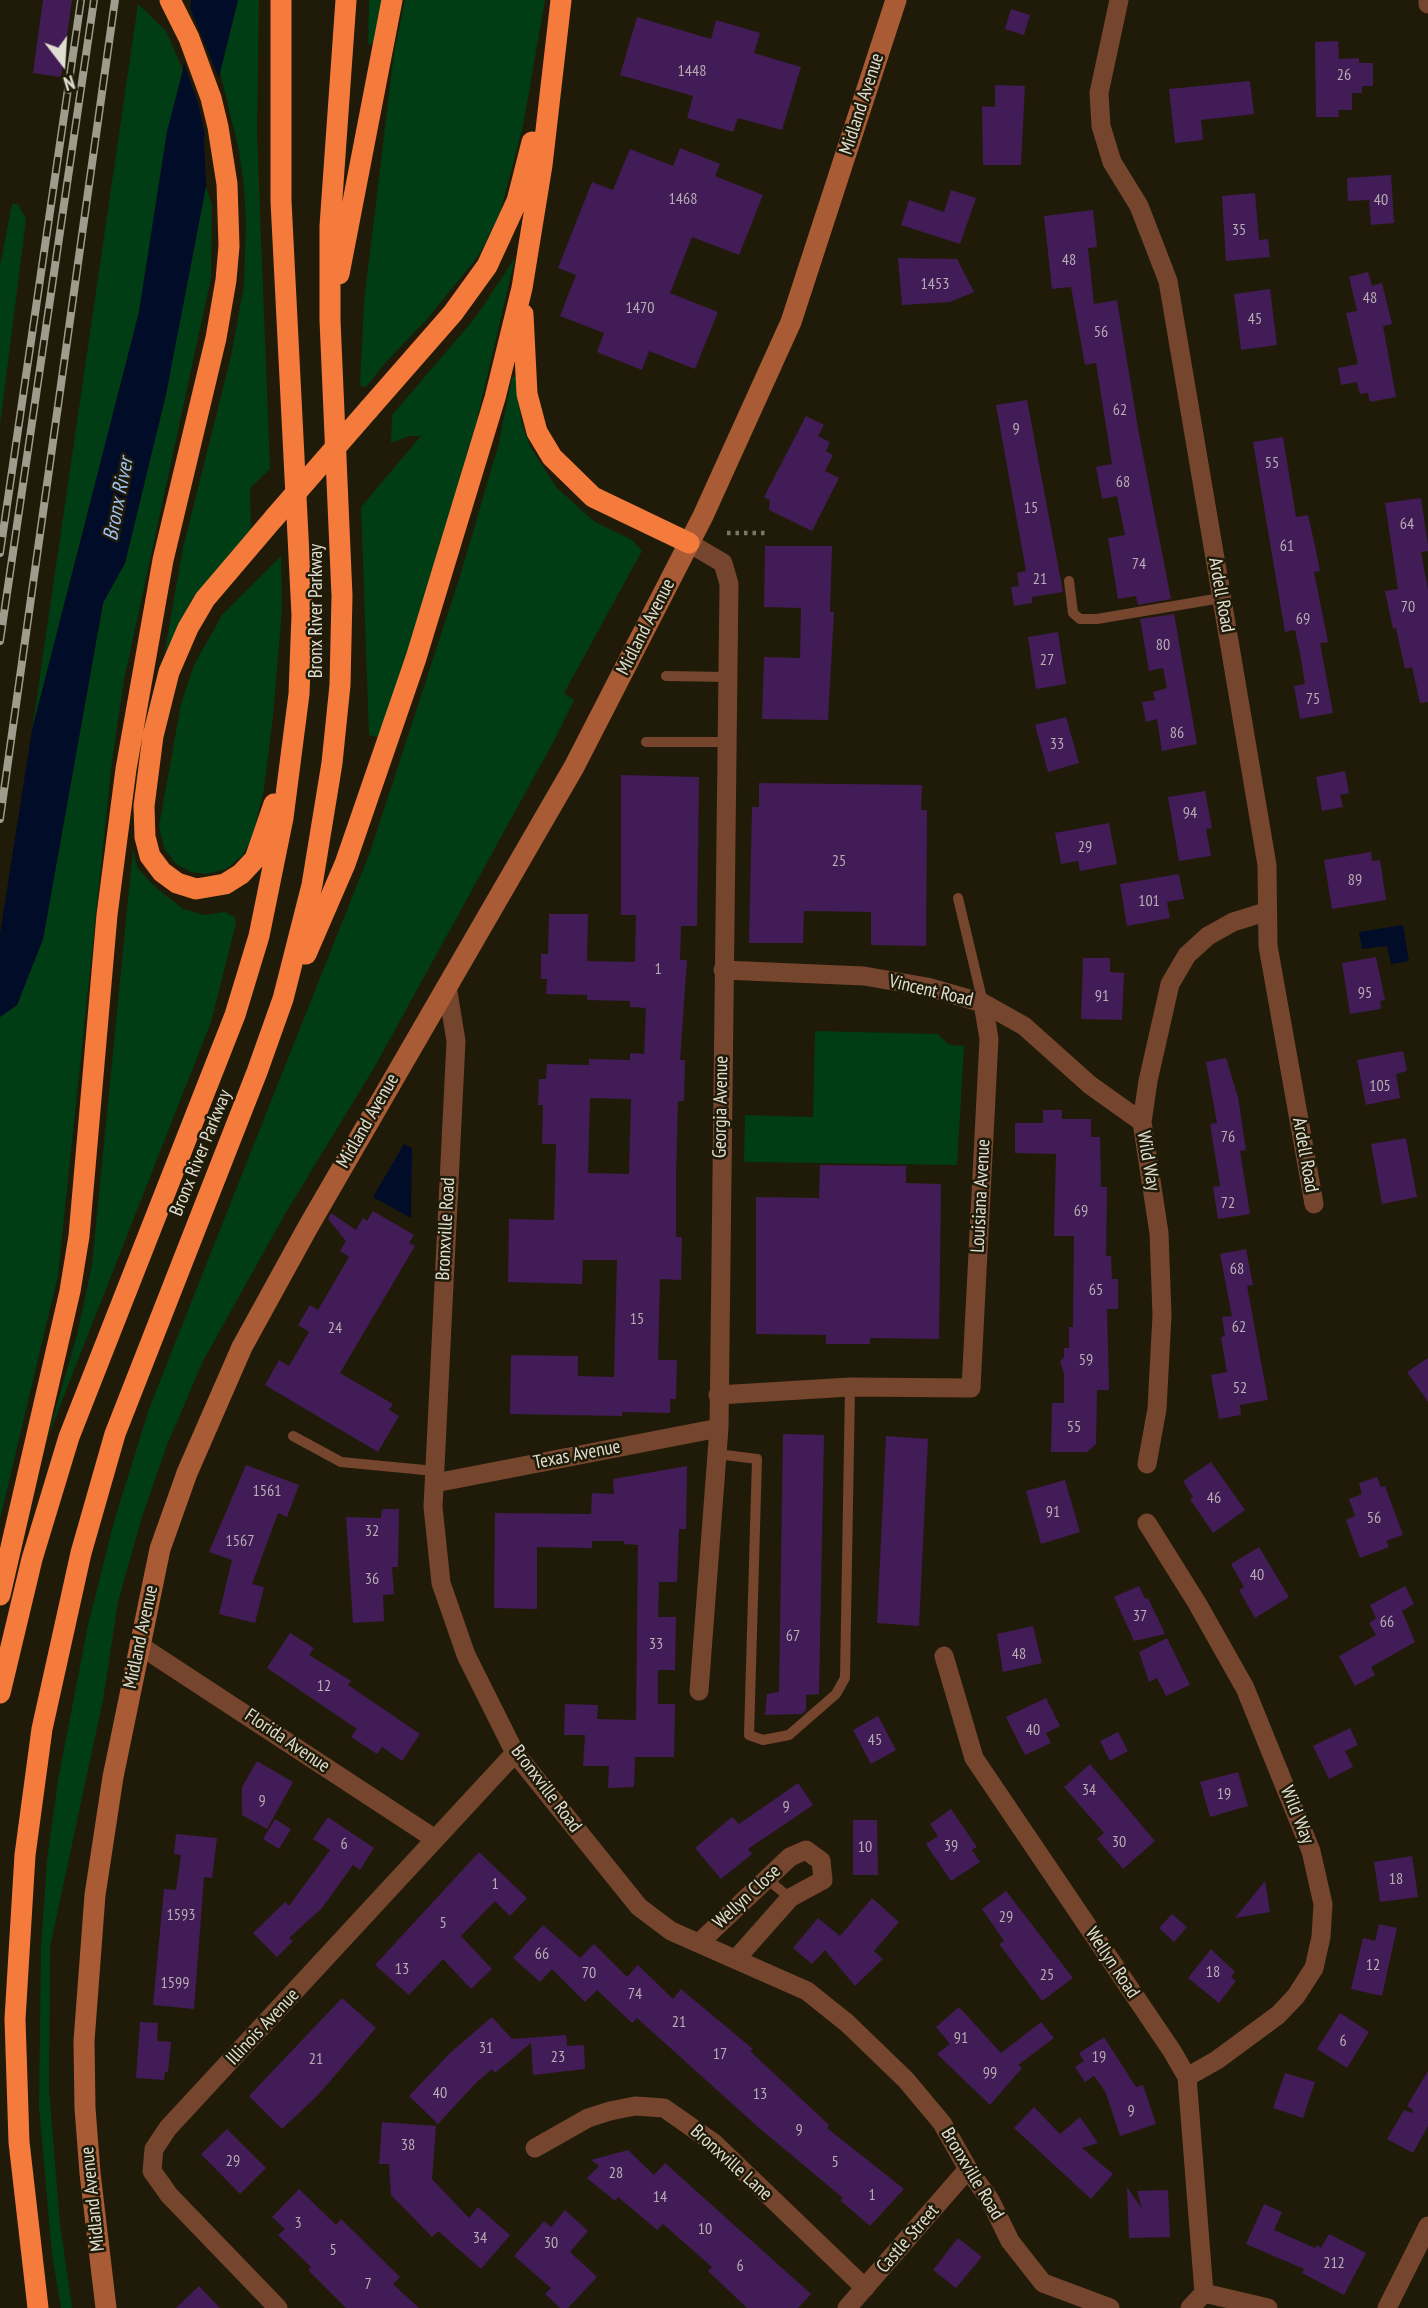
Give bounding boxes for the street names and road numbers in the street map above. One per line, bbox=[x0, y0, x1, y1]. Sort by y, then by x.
street label: Midland Avenue bbox=[835, 50, 889, 158]
street label: Bronx River Parkway bbox=[306, 544, 328, 678]
street label: Ardell Road bbox=[1203, 556, 1239, 634]
street label: Midland Avenue bbox=[612, 575, 680, 679]
street label: Vincent Road bbox=[887, 970, 975, 1012]
street label: Georgia Avenue bbox=[709, 1056, 733, 1158]
street label: Midland Avenue bbox=[332, 1070, 404, 1172]
street label: Bronx River Parkway bbox=[165, 1086, 237, 1220]
street label: Ardell Road bbox=[1287, 1116, 1323, 1194]
street label: Wild Way bbox=[1132, 1129, 1164, 1193]
street label: Louisiana Avenue bbox=[967, 1139, 995, 1253]
street label: Bronxville Road bbox=[432, 1177, 460, 1281]
street label: Texas Avenue bbox=[532, 1435, 622, 1475]
street label: Midland Avenue bbox=[119, 1583, 163, 1691]
street label: Florida Avenue bbox=[240, 1704, 334, 1778]
street label: Bronxville Road bbox=[506, 1741, 586, 1837]
street label: Wild Way bbox=[1275, 1783, 1319, 1847]
street label: Wellyn Close bbox=[709, 1860, 785, 1934]
street label: Wellyn Road bbox=[1080, 1923, 1144, 2003]
street label: Illinois Avenue bbox=[222, 1984, 304, 2070]
street label: Bronxville Lane bbox=[685, 2120, 777, 2206]
street label: Bronxville Road bbox=[936, 2124, 1008, 2224]
street label: Midland Avenue bbox=[76, 2146, 110, 2252]
street label: Castle Street bbox=[872, 2200, 944, 2278]

